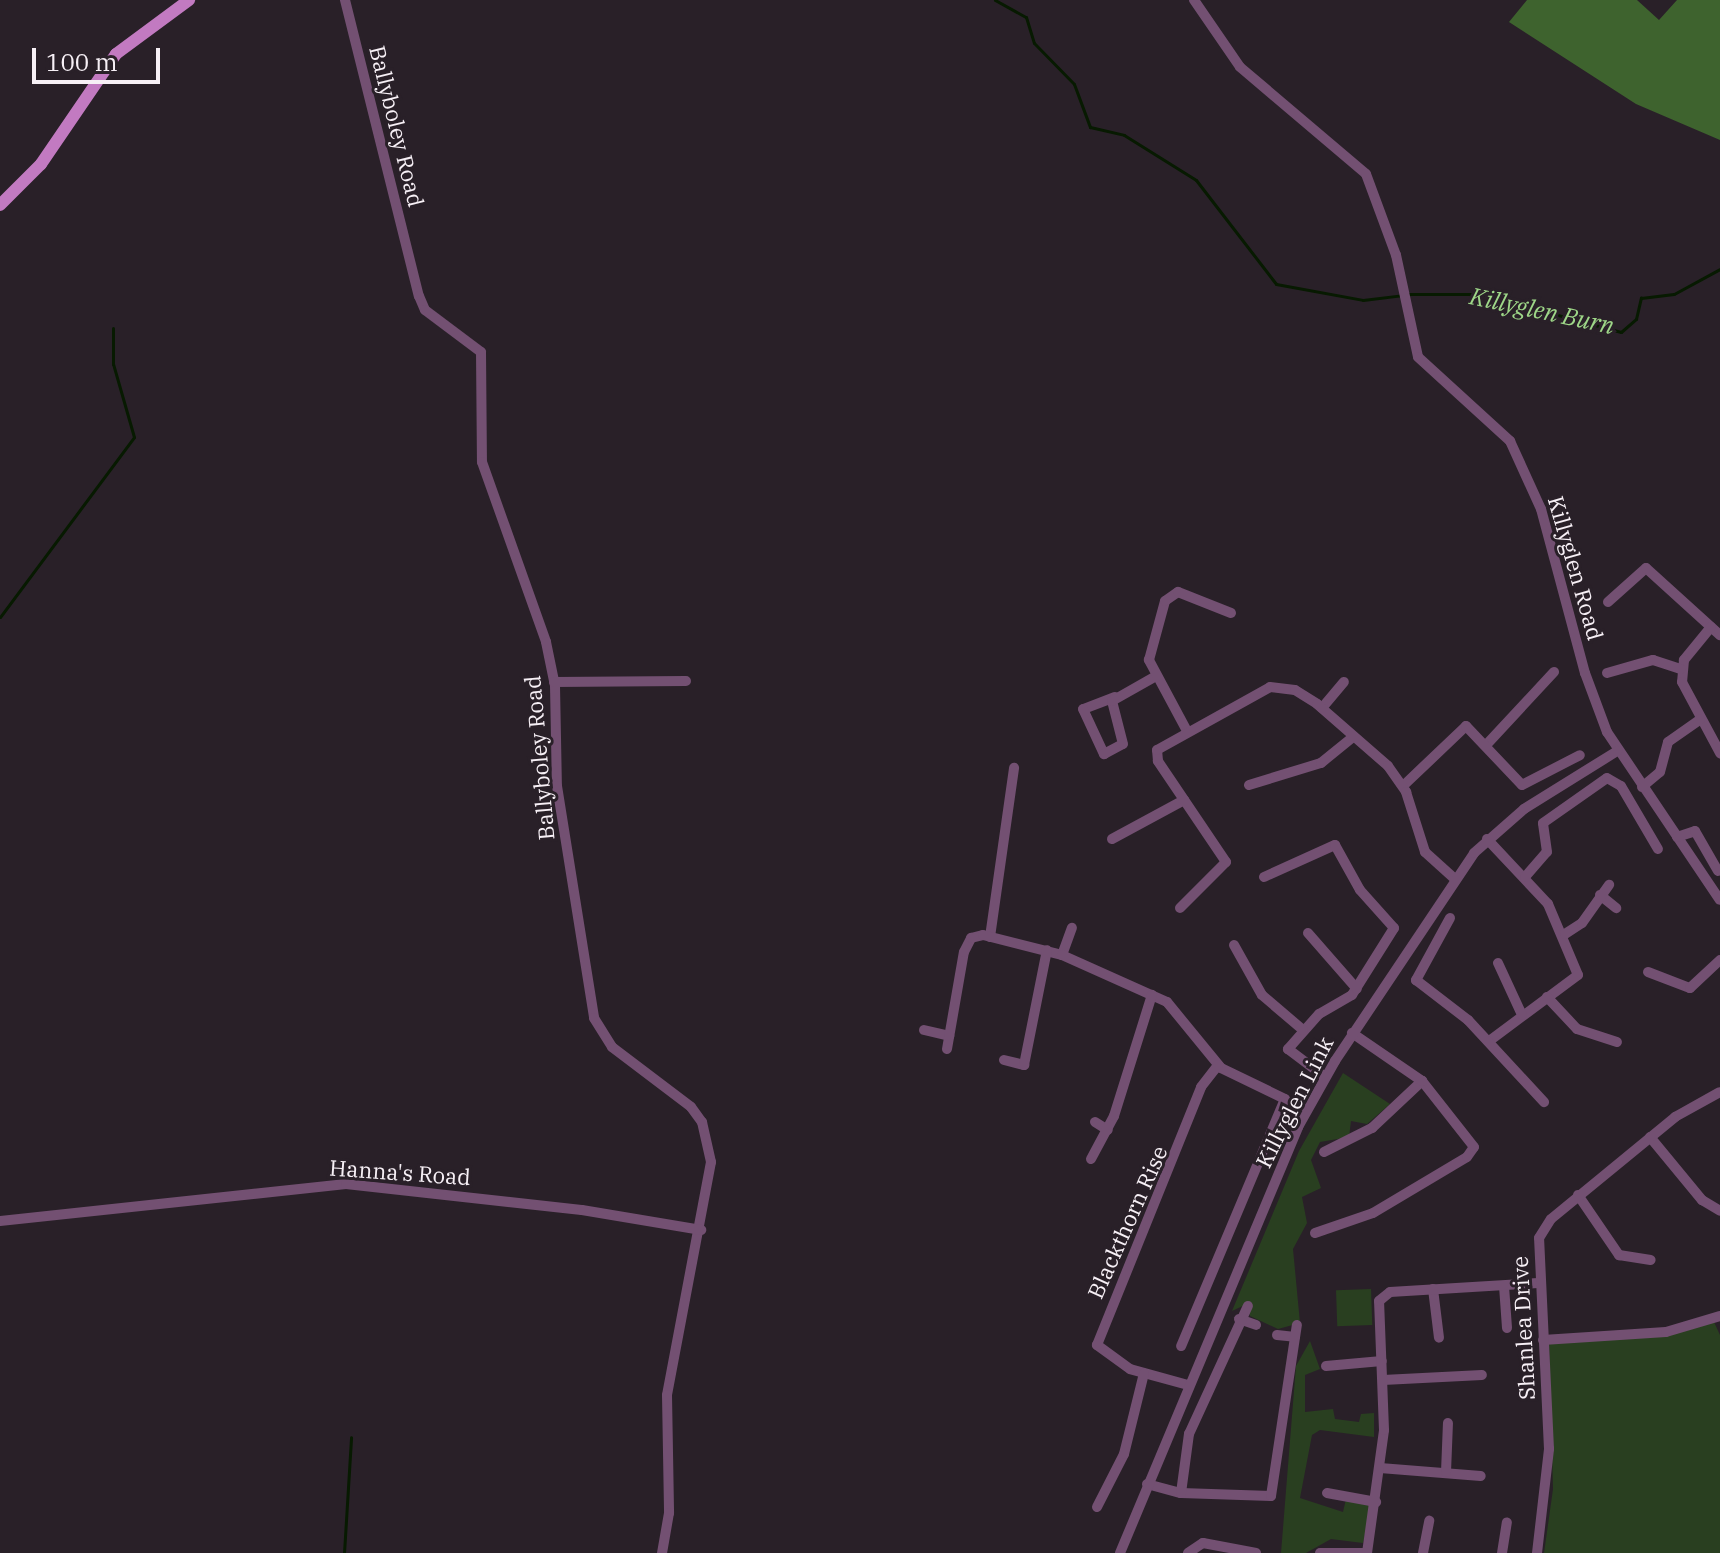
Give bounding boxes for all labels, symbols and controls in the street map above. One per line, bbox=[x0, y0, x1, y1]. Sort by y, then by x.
scale bar bbox=[36, 32, 164, 82]
street label: Ballyboley Road bbox=[364, 43, 430, 209]
text: 100 m bbox=[46, 46, 118, 78]
water label: Killyglen Burn bbox=[1467, 282, 1617, 340]
street label: Killyglen Road bbox=[1543, 493, 1609, 643]
street label: Ballyboley Road bbox=[519, 675, 559, 841]
street label: Killyglen Link bbox=[1250, 1032, 1338, 1172]
street label: Blackthorn Rise bbox=[1082, 1142, 1172, 1302]
street label: Hanna's Road bbox=[328, 1154, 472, 1190]
street label: Shanlea Drive bbox=[1506, 1255, 1540, 1401]

